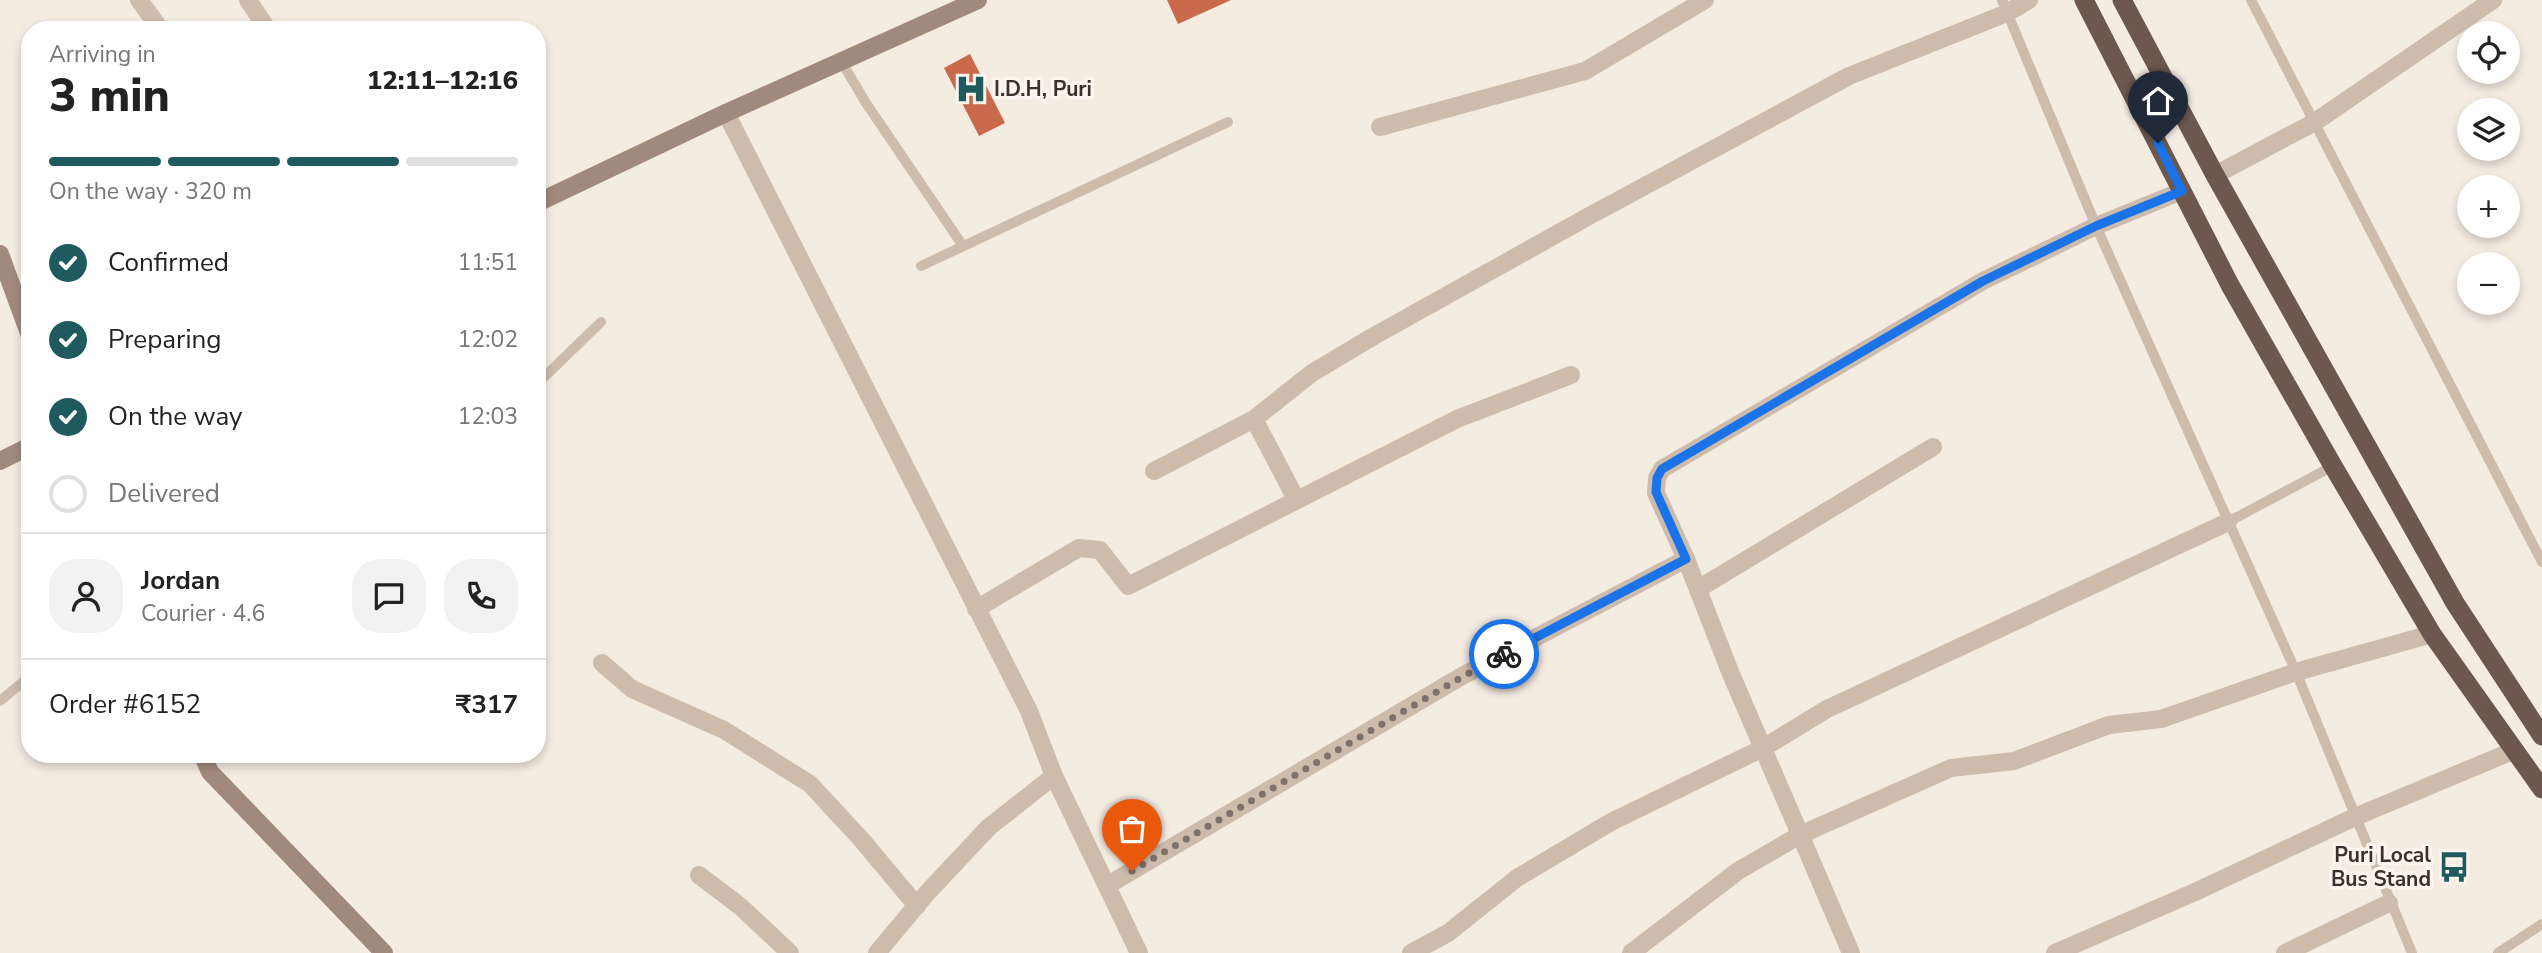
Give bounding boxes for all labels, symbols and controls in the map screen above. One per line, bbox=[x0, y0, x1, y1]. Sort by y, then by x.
map controls bbox=[2457, 21, 2520, 315]
button: locate bbox=[2457, 21, 2520, 84]
text: Arriving in bbox=[49, 39, 156, 70]
text: 12:11–12:16 bbox=[367, 63, 518, 98]
text: 3 min bbox=[49, 64, 170, 127]
pin bbox=[2128, 71, 2188, 143]
hospital icon: I.D.H, Puri bbox=[954, 72, 988, 106]
place label: I.D.H, Puri bbox=[994, 75, 1092, 103]
icon: home bbox=[2139, 82, 2177, 120]
button: layers bbox=[2457, 98, 2520, 161]
button: + bbox=[2457, 175, 2520, 238]
text: On the way · 320 m bbox=[49, 176, 252, 207]
icon: check bbox=[49, 244, 87, 282]
text: Confirmed bbox=[108, 245, 229, 280]
text: 11:51 bbox=[458, 247, 518, 278]
button: − bbox=[2457, 252, 2520, 315]
icon: check bbox=[49, 321, 87, 359]
text: Preparing bbox=[108, 322, 221, 357]
text: 12:02 bbox=[458, 324, 518, 355]
icon: check bbox=[49, 398, 87, 436]
text: On the way bbox=[108, 399, 242, 434]
text: 12:03 bbox=[458, 401, 518, 432]
text: Delivered bbox=[108, 476, 220, 511]
button: person bbox=[49, 559, 123, 633]
button: chat bbox=[352, 559, 426, 633]
button: phone bbox=[444, 559, 518, 633]
text: Jordan bbox=[141, 563, 220, 598]
text: Courier · 4.6 bbox=[141, 598, 265, 629]
courier bbox=[1469, 619, 1539, 689]
icon: bike bbox=[1485, 635, 1523, 673]
text: Order #6152 bbox=[49, 687, 201, 722]
text: ₹317 bbox=[456, 687, 518, 722]
pin bbox=[1102, 799, 1162, 871]
icon: bag bbox=[1113, 810, 1151, 848]
place label: Puri Local Bus Stand bbox=[2331, 841, 2431, 893]
bus stop icon: Puri Local Bus Stand bbox=[2437, 850, 2471, 884]

